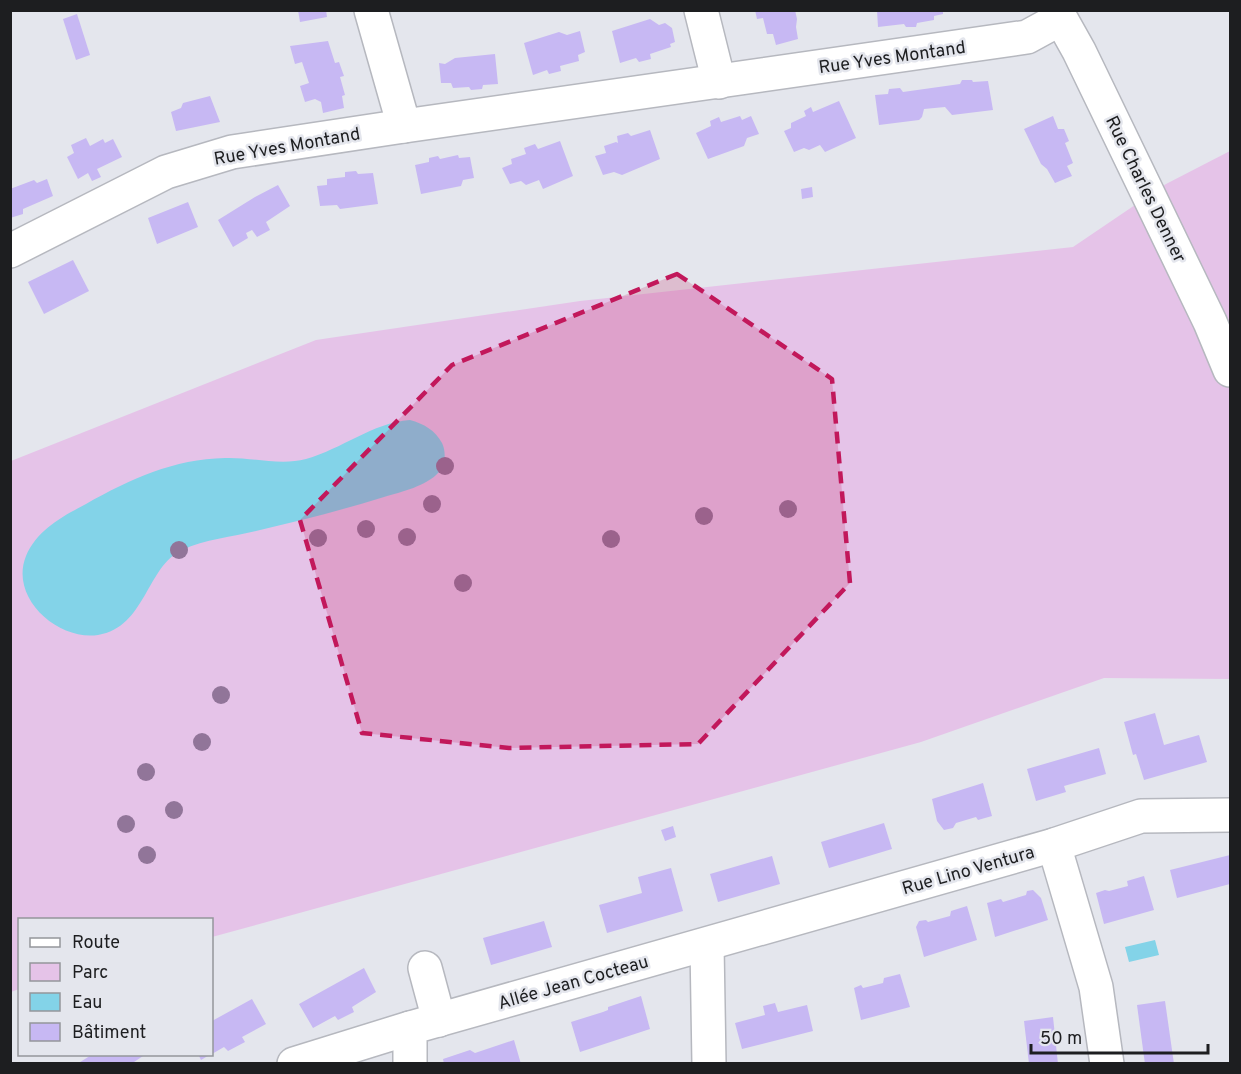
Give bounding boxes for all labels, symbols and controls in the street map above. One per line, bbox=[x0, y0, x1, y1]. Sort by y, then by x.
street label: Rue Yves Montand bbox=[817, 37, 967, 80]
street label: Rue Charles Denner bbox=[1099, 112, 1190, 267]
street label: Rue Yves Montand bbox=[212, 123, 362, 172]
street label: Rue Lino Ventura bbox=[900, 842, 1037, 901]
legend bbox=[18, 918, 213, 1056]
text: Route bbox=[72, 932, 120, 955]
street label: Allée Jean Cocteau bbox=[496, 951, 651, 1016]
text: Parc bbox=[72, 962, 108, 985]
text: Eau bbox=[72, 992, 102, 1015]
scale bar bbox=[1031, 1017, 1208, 1055]
text: Bâtiment bbox=[72, 1022, 146, 1045]
text: 50 m bbox=[1040, 1028, 1082, 1051]

